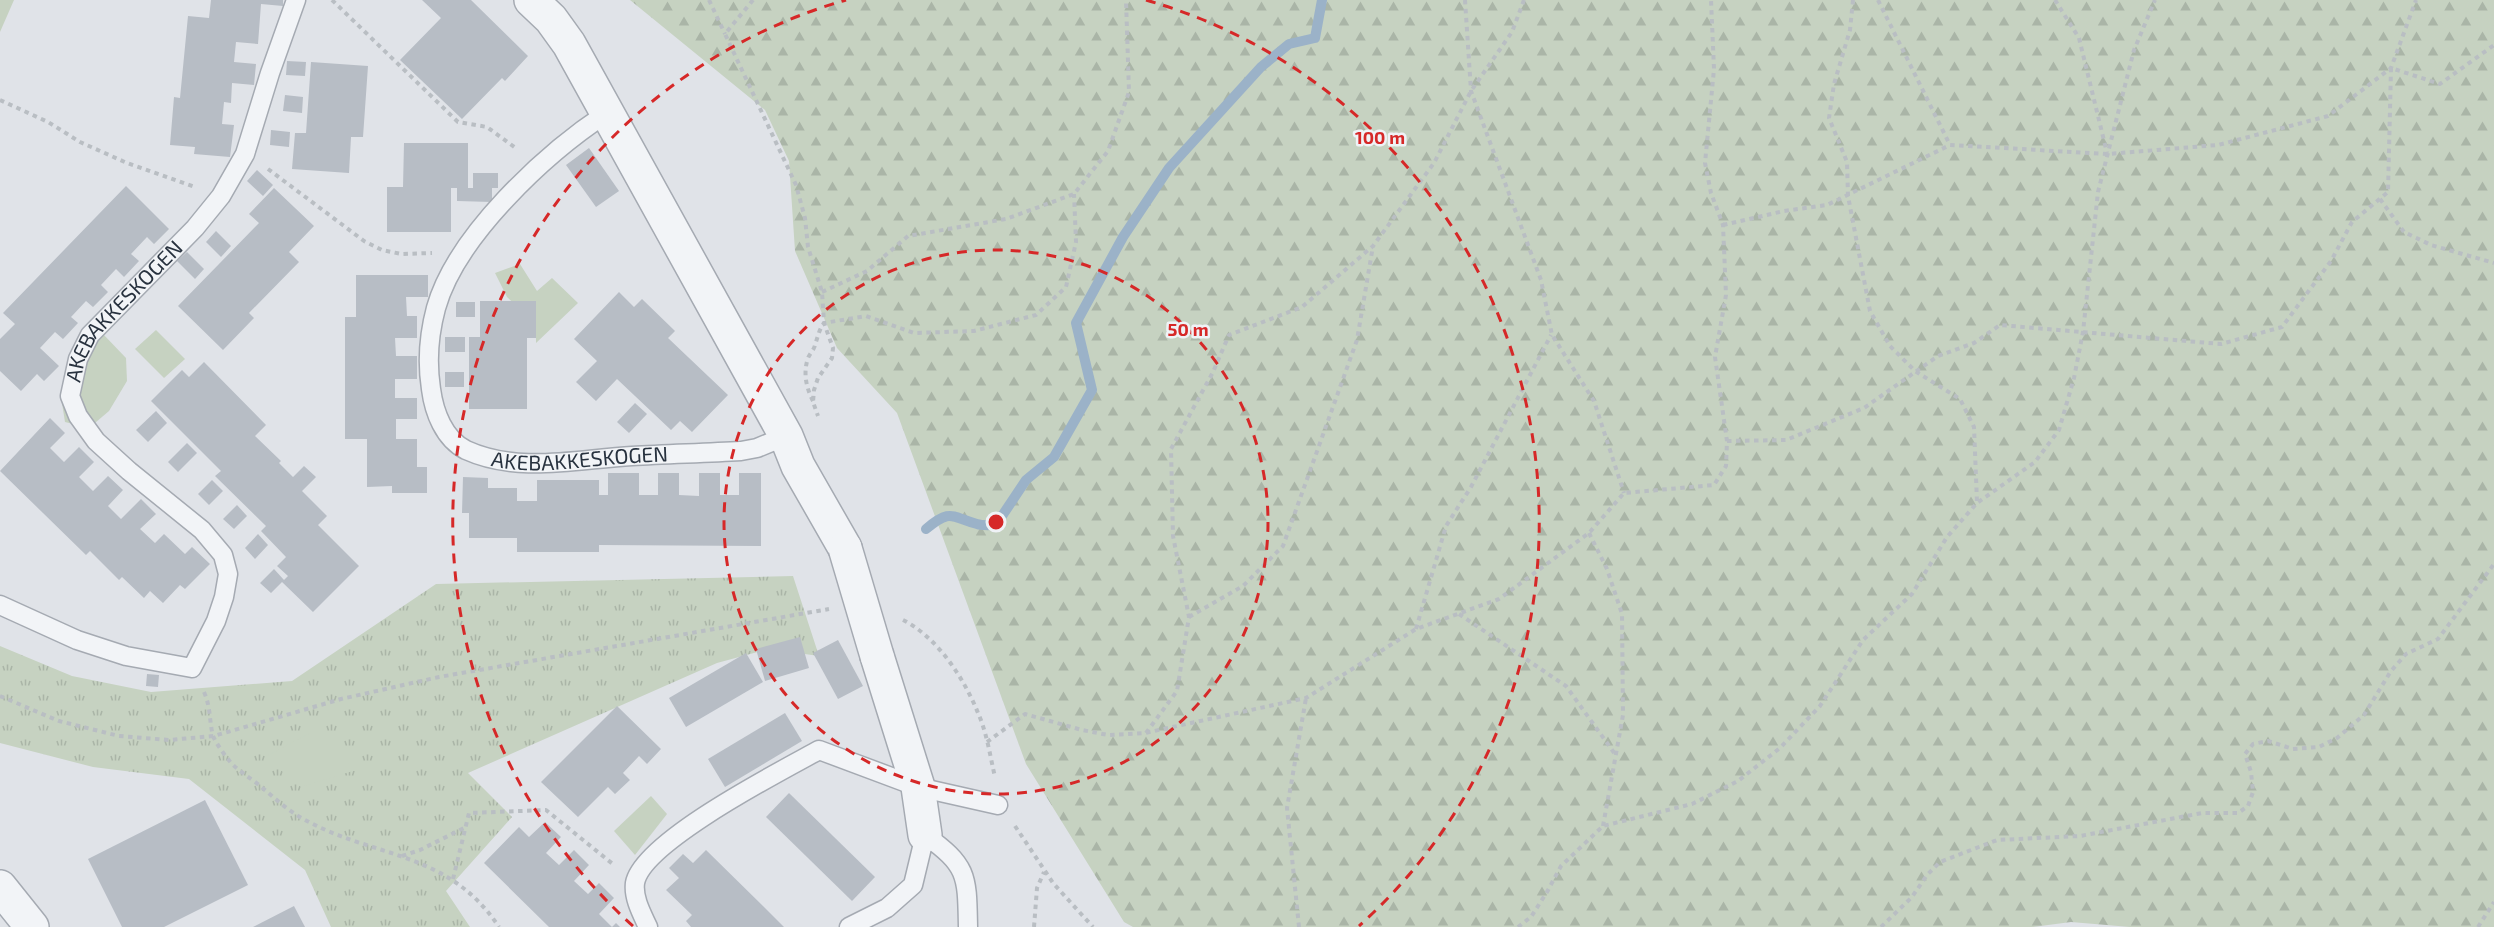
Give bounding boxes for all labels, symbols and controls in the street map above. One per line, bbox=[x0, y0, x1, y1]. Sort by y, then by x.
text: 100 m bbox=[1355, 126, 1405, 148]
street label: AKEBAKKESKOGEN bbox=[59, 234, 187, 384]
text: 50 m bbox=[1167, 318, 1209, 340]
street label: AKEBAKKESKOGEN bbox=[489, 440, 668, 474]
centre of rings bbox=[986, 512, 1006, 532]

